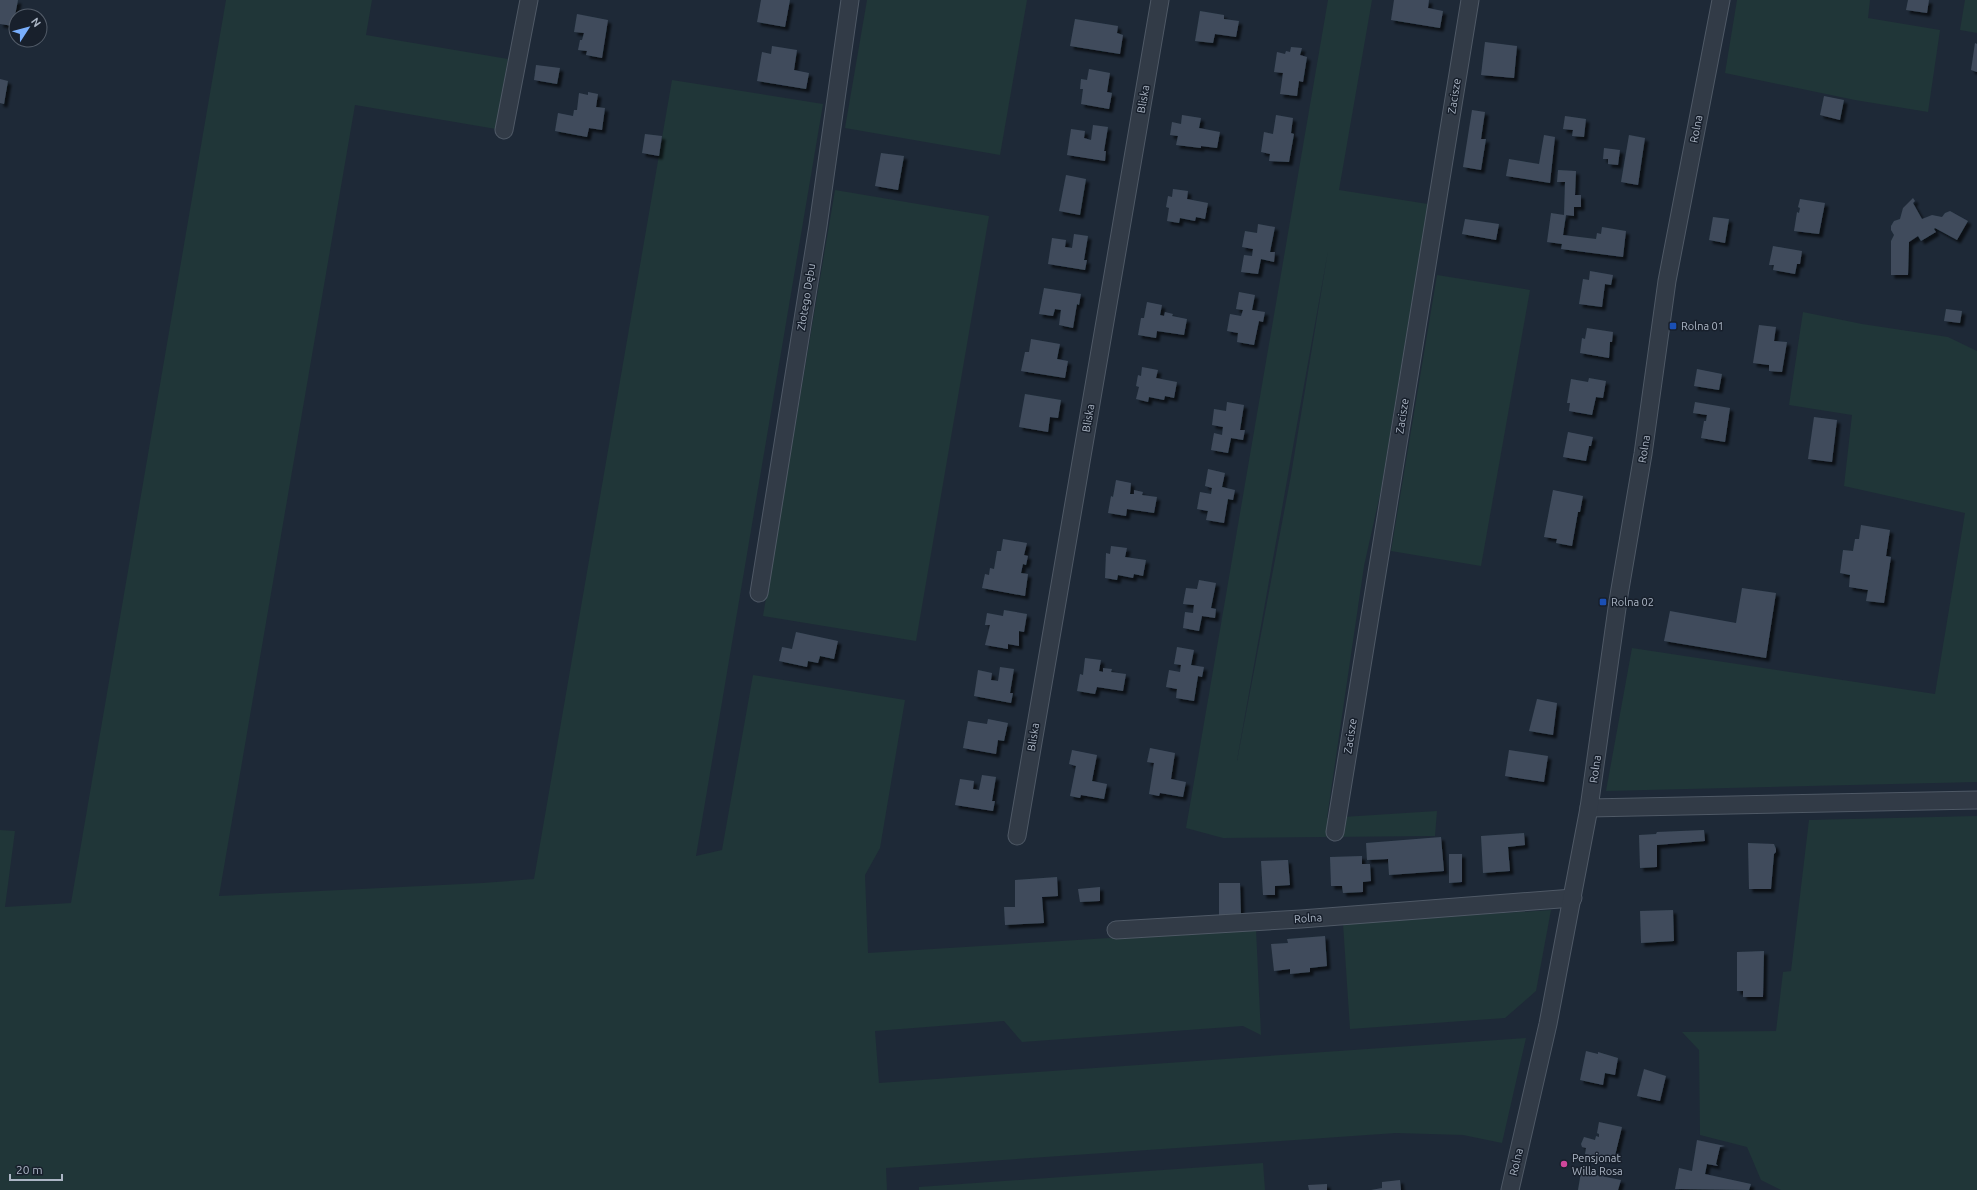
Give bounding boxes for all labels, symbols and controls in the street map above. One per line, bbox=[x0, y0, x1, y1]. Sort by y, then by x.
north arrow bbox=[8, 8, 48, 48]
text: N bbox=[29, 15, 43, 29]
street label: Zacisze bbox=[1445, 78, 1463, 114]
street label: Bliska bbox=[1135, 84, 1151, 114]
street label: Rolna bbox=[1687, 114, 1705, 144]
street label: Złotego Dębu bbox=[795, 263, 817, 331]
place label: Rolna 01 bbox=[1681, 320, 1724, 332]
marker: Rolna 01 bbox=[1668, 321, 1678, 331]
street label: Zacisze bbox=[1393, 398, 1411, 434]
street label: Bliska bbox=[1080, 403, 1096, 433]
street label: Rolna bbox=[1636, 434, 1652, 464]
place label: Rolna 02 bbox=[1611, 596, 1654, 608]
marker: Rolna 02 bbox=[1598, 597, 1608, 607]
street label: Zacisze bbox=[1341, 718, 1359, 754]
street label: Bliska bbox=[1025, 722, 1041, 752]
street label: Rolna bbox=[1587, 754, 1603, 784]
street label: Rolna bbox=[1294, 911, 1322, 925]
street label: Rolna bbox=[1507, 1147, 1525, 1177]
place label: Pensjonat Willa Rosa bbox=[1572, 1152, 1623, 1177]
scale bar bbox=[10, 1156, 62, 1182]
marker: Pensjonat Willa Rosa bbox=[1559, 1159, 1569, 1169]
text: 20 m bbox=[16, 1163, 43, 1176]

